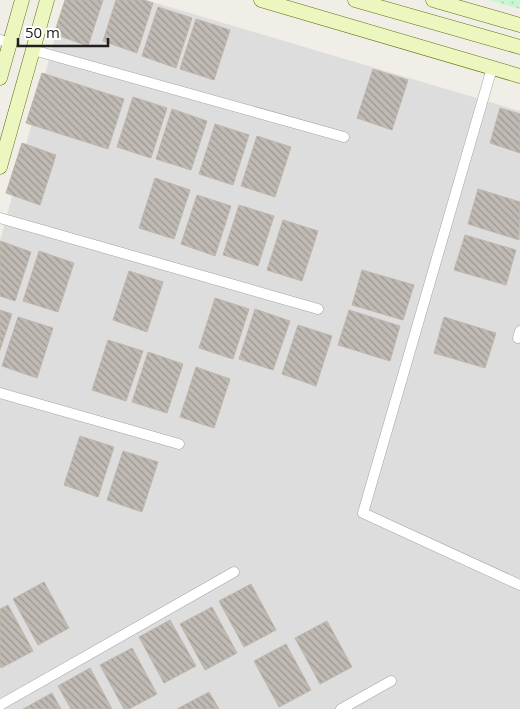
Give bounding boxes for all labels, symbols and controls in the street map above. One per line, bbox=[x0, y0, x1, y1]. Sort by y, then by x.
scale bar bbox=[18, 15, 108, 47]
text: 50 m bbox=[25, 22, 60, 42]

